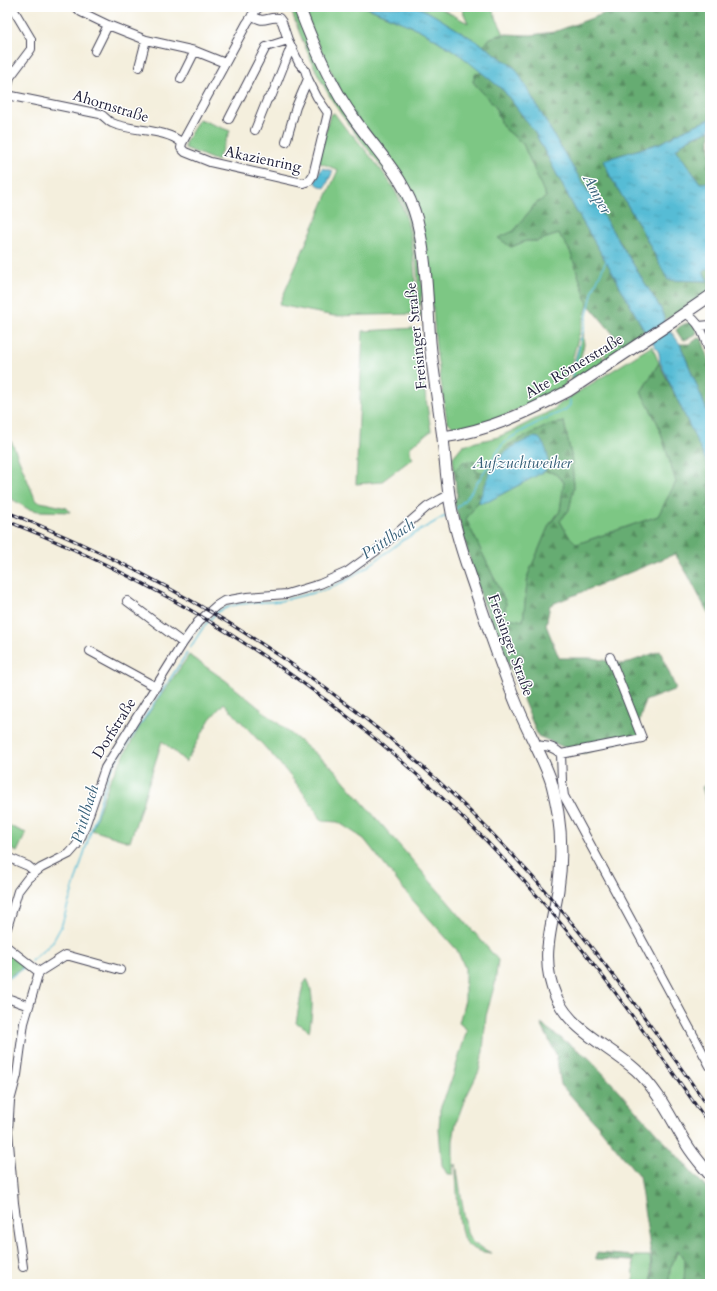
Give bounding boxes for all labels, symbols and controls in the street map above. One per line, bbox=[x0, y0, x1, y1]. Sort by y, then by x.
street label: Ahornstraße bbox=[71, 85, 152, 127]
street label: Akazienring bbox=[223, 141, 304, 177]
water label: Amper bbox=[577, 169, 617, 219]
street label: Freisinger Straße bbox=[400, 281, 432, 390]
street label: Alte Römerstraße bbox=[521, 329, 627, 403]
water label: Aufzuchtweiher bbox=[471, 452, 573, 474]
water label: Prittlbach bbox=[357, 513, 419, 564]
street label: Freisinger Straße bbox=[483, 591, 539, 699]
street label: Dorfstraße bbox=[88, 694, 141, 762]
water label: Prittlbach bbox=[66, 782, 104, 846]

